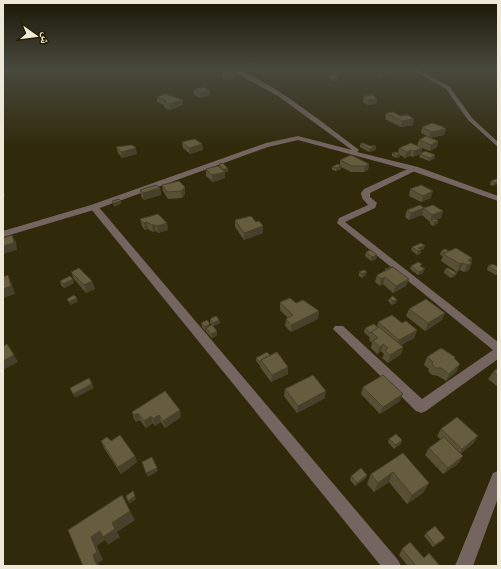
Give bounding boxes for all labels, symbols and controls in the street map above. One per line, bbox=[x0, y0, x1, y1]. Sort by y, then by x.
north arrow bbox=[16, 16, 56, 56]
text: ش bbox=[36, 31, 54, 46]

